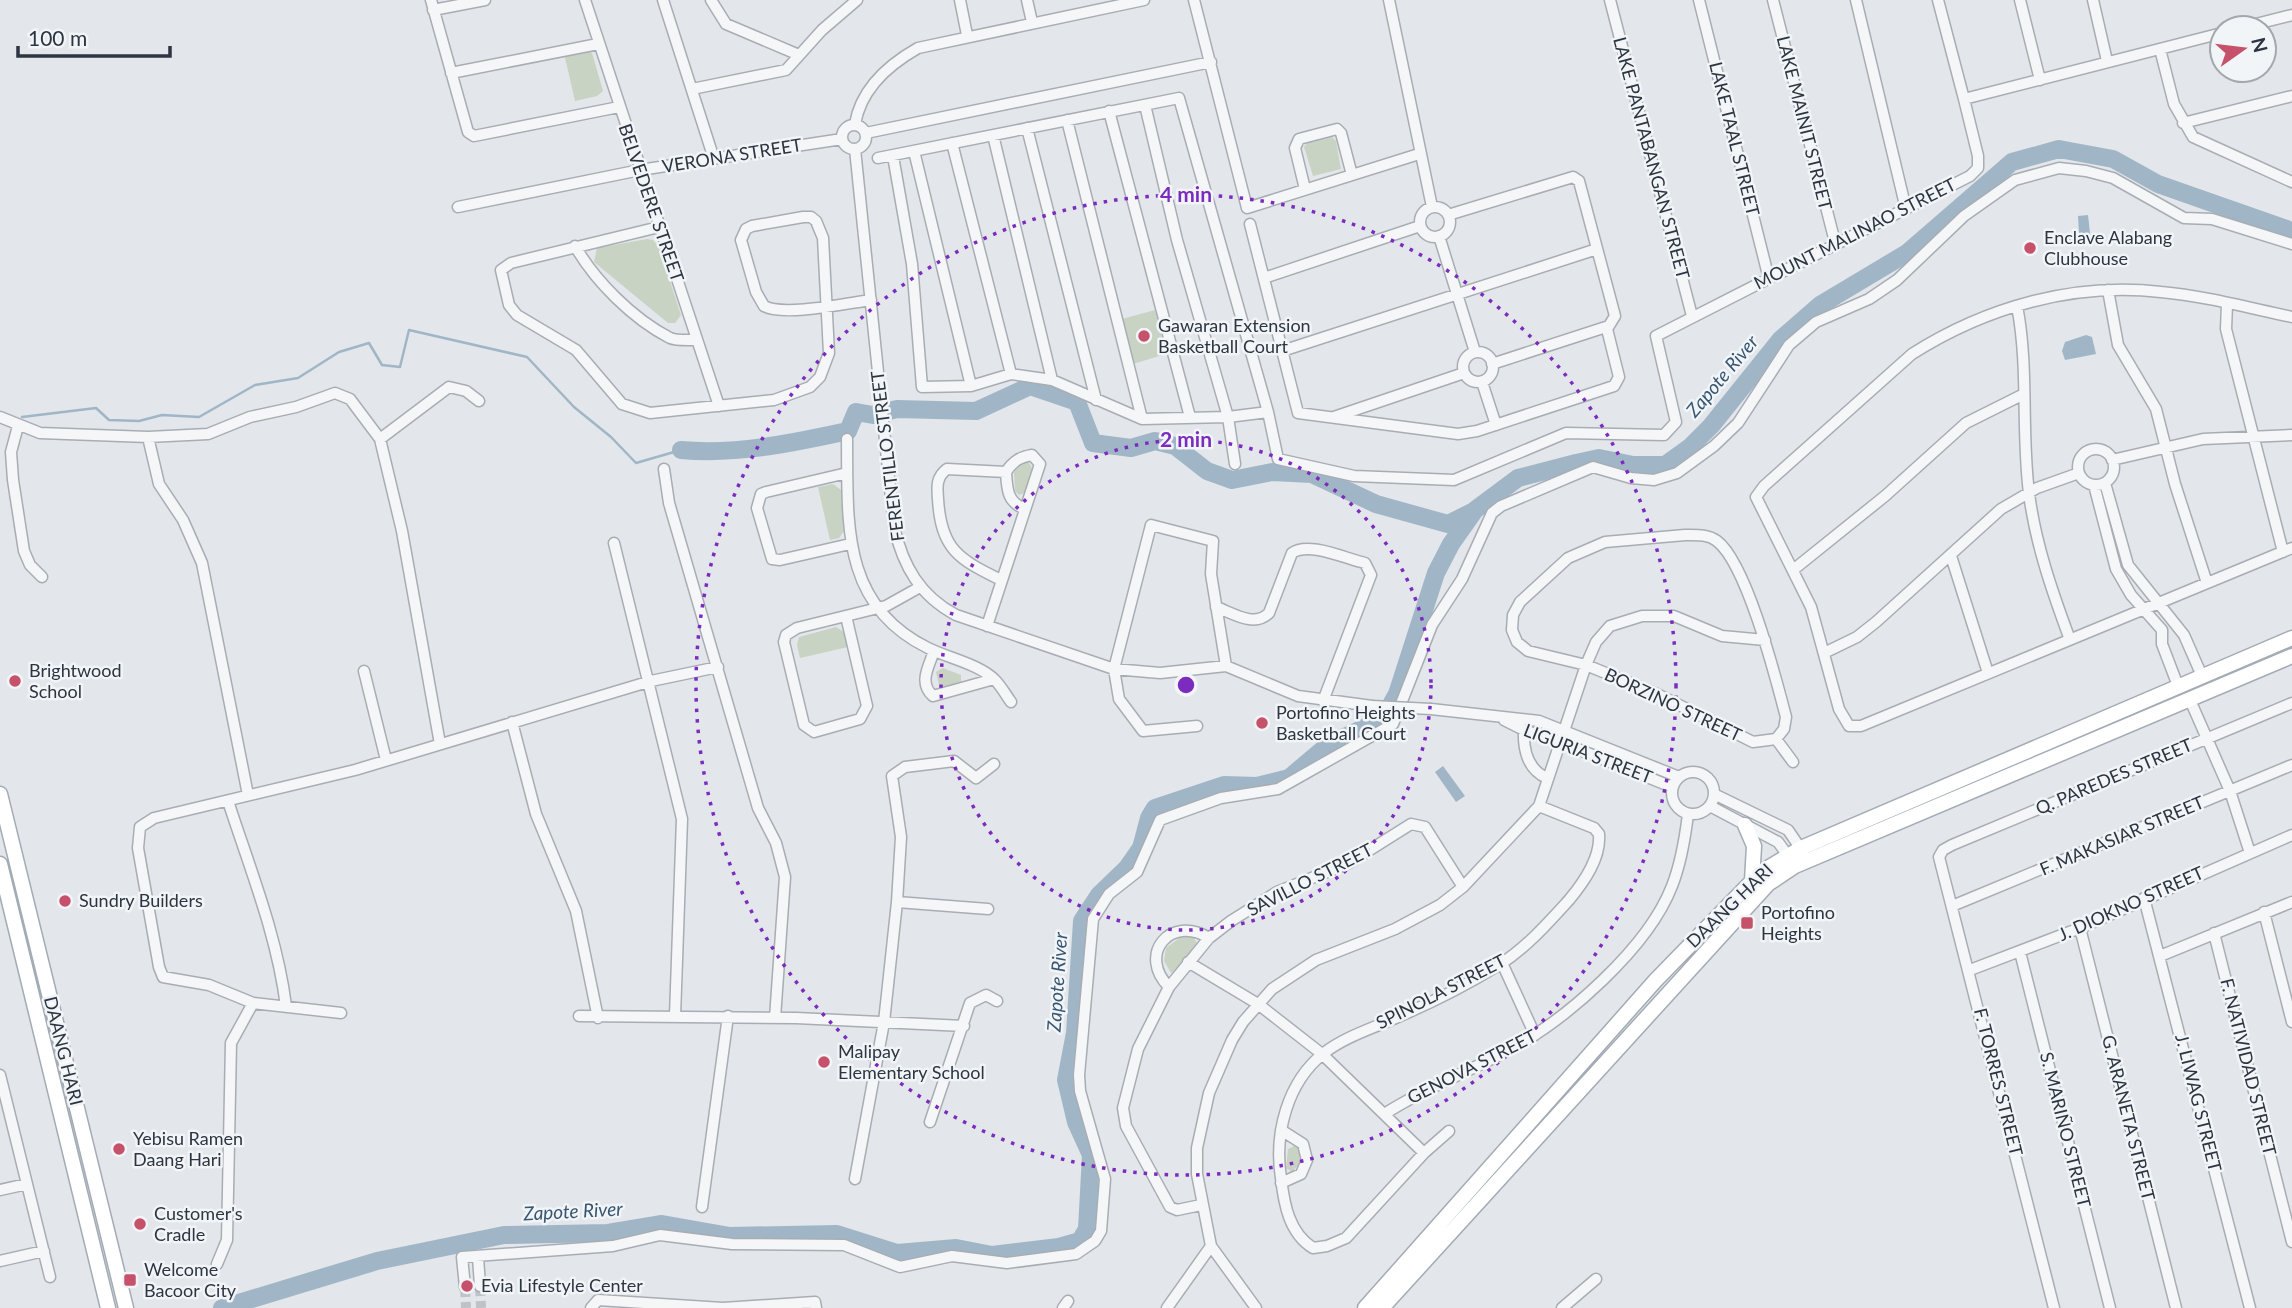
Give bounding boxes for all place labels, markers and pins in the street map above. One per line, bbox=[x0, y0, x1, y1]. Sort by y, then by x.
place label: Enclave Alabang Clubhouse bbox=[2044, 226, 2172, 269]
marker: Enclave Alabang Clubhouse bbox=[2022, 240, 2038, 256]
place label: Gawaran Extension Basketball Court bbox=[1158, 314, 1311, 357]
marker: Gawaran Extension Basketball Court bbox=[1136, 328, 1152, 344]
place label: Brightwood School bbox=[29, 659, 122, 702]
marker: Brightwood School bbox=[7, 673, 23, 689]
centre of rings bbox=[1174, 673, 1198, 697]
place label: Portofino Heights Basketball Court bbox=[1276, 701, 1416, 744]
marker: Portofino Heights Basketball Court bbox=[1254, 715, 1270, 731]
place label: Sundry Builders bbox=[79, 889, 203, 911]
marker: Sundry Builders bbox=[57, 893, 73, 909]
place label: Portofino Heights bbox=[1761, 901, 1835, 944]
marker: Portofino Heights bbox=[1739, 915, 1755, 931]
place label: Malipay Elementary School bbox=[838, 1040, 985, 1083]
marker: Malipay Elementary School bbox=[816, 1054, 832, 1070]
place label: Yebisu Ramen Daang Hari bbox=[133, 1127, 243, 1170]
marker: Yebisu Ramen Daang Hari bbox=[111, 1141, 127, 1157]
place label: Customer's Cradle bbox=[154, 1202, 243, 1245]
marker: Customer's Cradle bbox=[132, 1216, 148, 1232]
place label: Welcome Bacoor City bbox=[144, 1258, 237, 1301]
marker: Welcome Bacoor City bbox=[122, 1272, 138, 1288]
place label: Evia Lifestyle Center bbox=[481, 1274, 643, 1296]
marker: Evia Lifestyle Center bbox=[459, 1278, 475, 1294]

